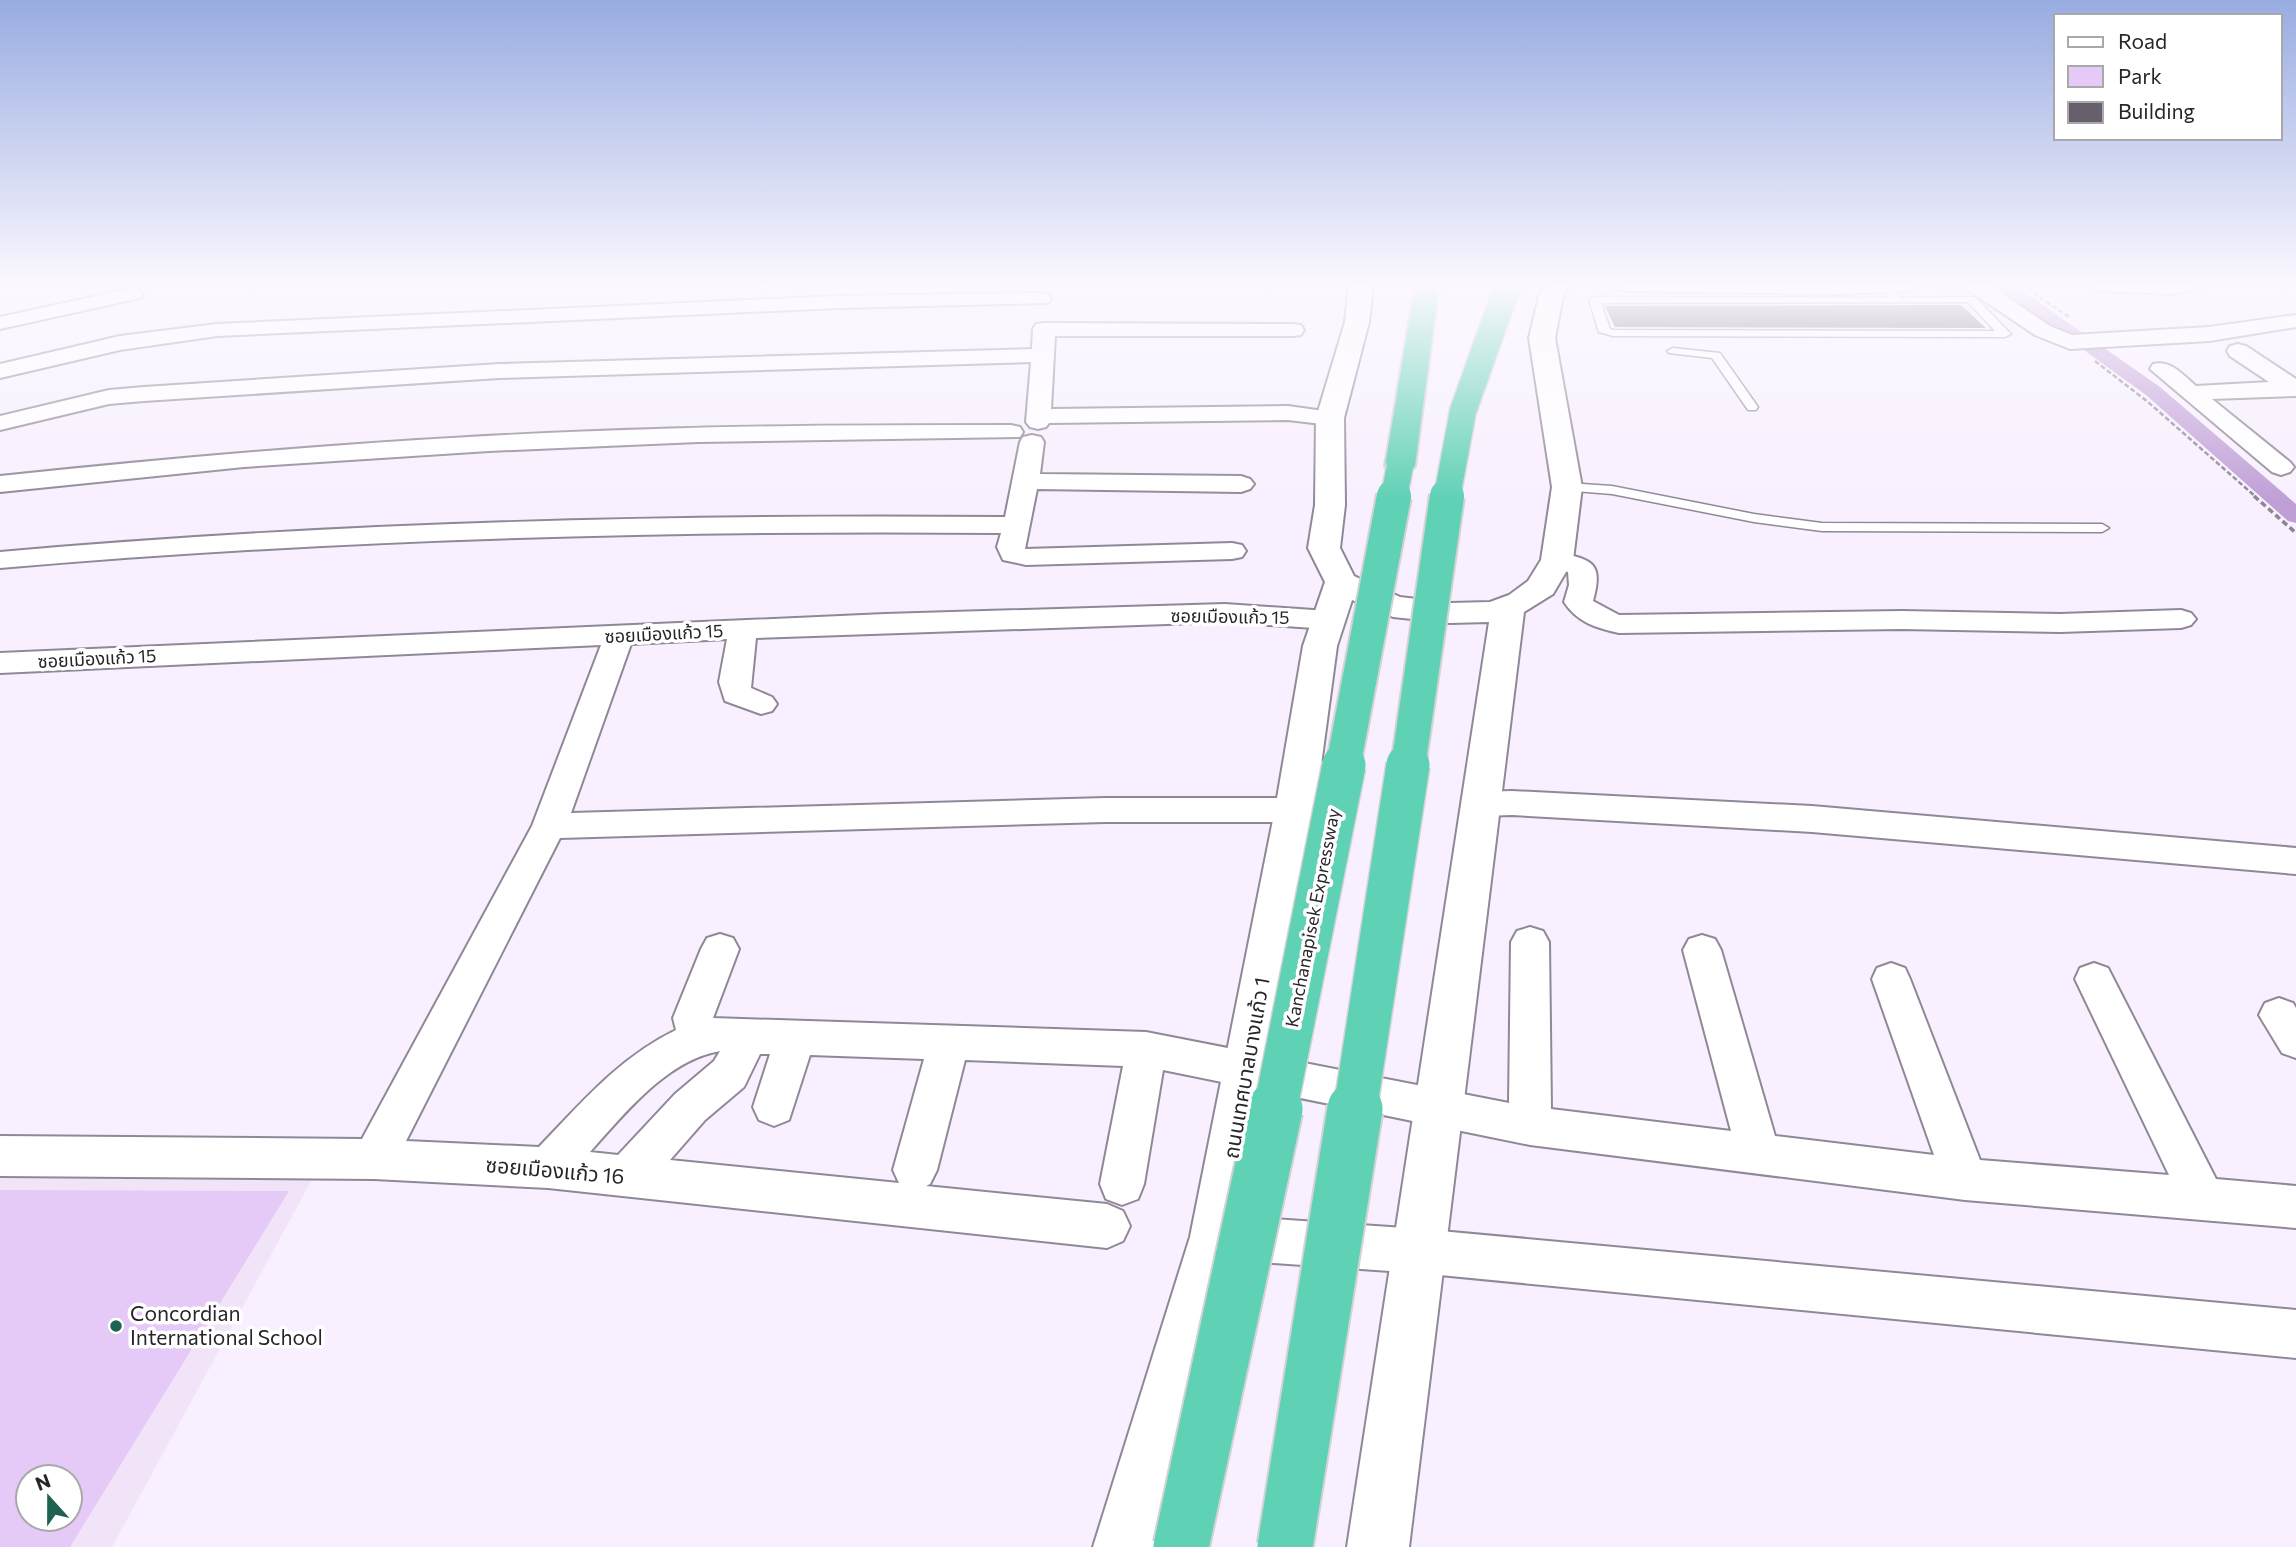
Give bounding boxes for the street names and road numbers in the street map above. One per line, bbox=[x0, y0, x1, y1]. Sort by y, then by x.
street label: ซอยเมืองแก้ว 15 bbox=[1170, 604, 1290, 628]
street label: ซอยเมืองแก้ว 15 bbox=[604, 619, 724, 647]
street label: ซอยเมืองแก้ว 15 bbox=[37, 644, 157, 672]
street label: Kanchanapisek Expressway bbox=[1280, 806, 1344, 1029]
street label: ถนนเทศบาลบางแก้ว 1 bbox=[1217, 975, 1274, 1161]
street label: ซอยเมืองแก้ว 16 bbox=[485, 1151, 626, 1188]

